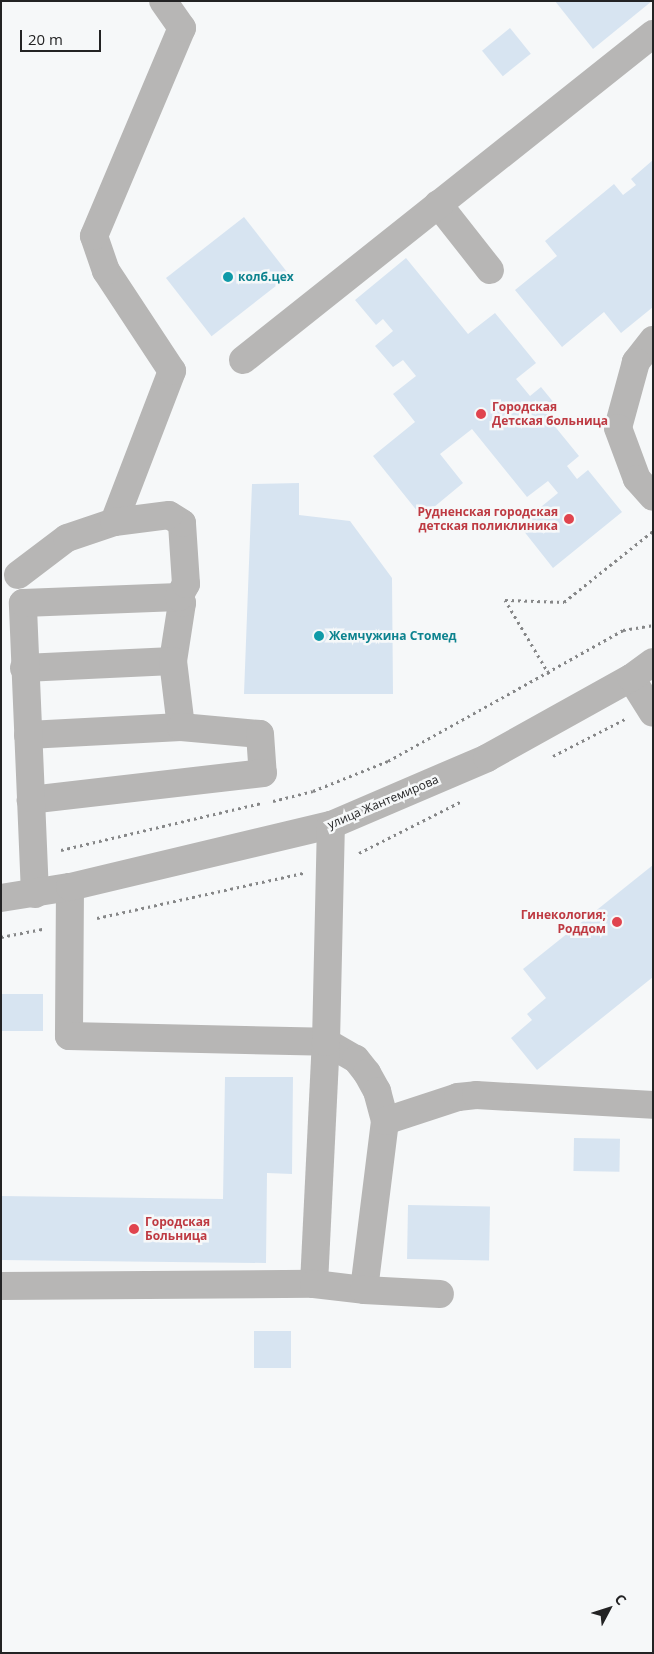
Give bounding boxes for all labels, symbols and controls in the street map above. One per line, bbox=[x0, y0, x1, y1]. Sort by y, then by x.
scale bar bbox=[22, 20, 104, 52]
text: 20 m bbox=[28, 29, 63, 49]
place label: колб.цех bbox=[238, 270, 294, 284]
marker: колб.цех bbox=[222, 271, 234, 283]
place label: Городская Детская больница bbox=[492, 400, 608, 428]
marker: Городская Детская больница bbox=[474, 407, 488, 421]
place label: Рудненская городская детская поликлиника bbox=[417, 505, 558, 533]
marker: Рудненская городская детская поликлиника bbox=[562, 512, 576, 526]
place label: Жемчужина Стомед bbox=[329, 629, 457, 643]
marker: Жемчужина Стомед bbox=[313, 630, 325, 642]
street label: улица Жантемирова bbox=[325, 772, 441, 832]
place label: Гинекология; Роддом bbox=[521, 908, 606, 936]
marker: Гинекология; Роддом bbox=[610, 915, 624, 929]
place label: Городская Больница bbox=[145, 1215, 210, 1243]
marker: Городская Больница bbox=[127, 1222, 141, 1236]
north arrow bbox=[584, 1584, 634, 1634]
text: С bbox=[611, 1590, 631, 1609]

